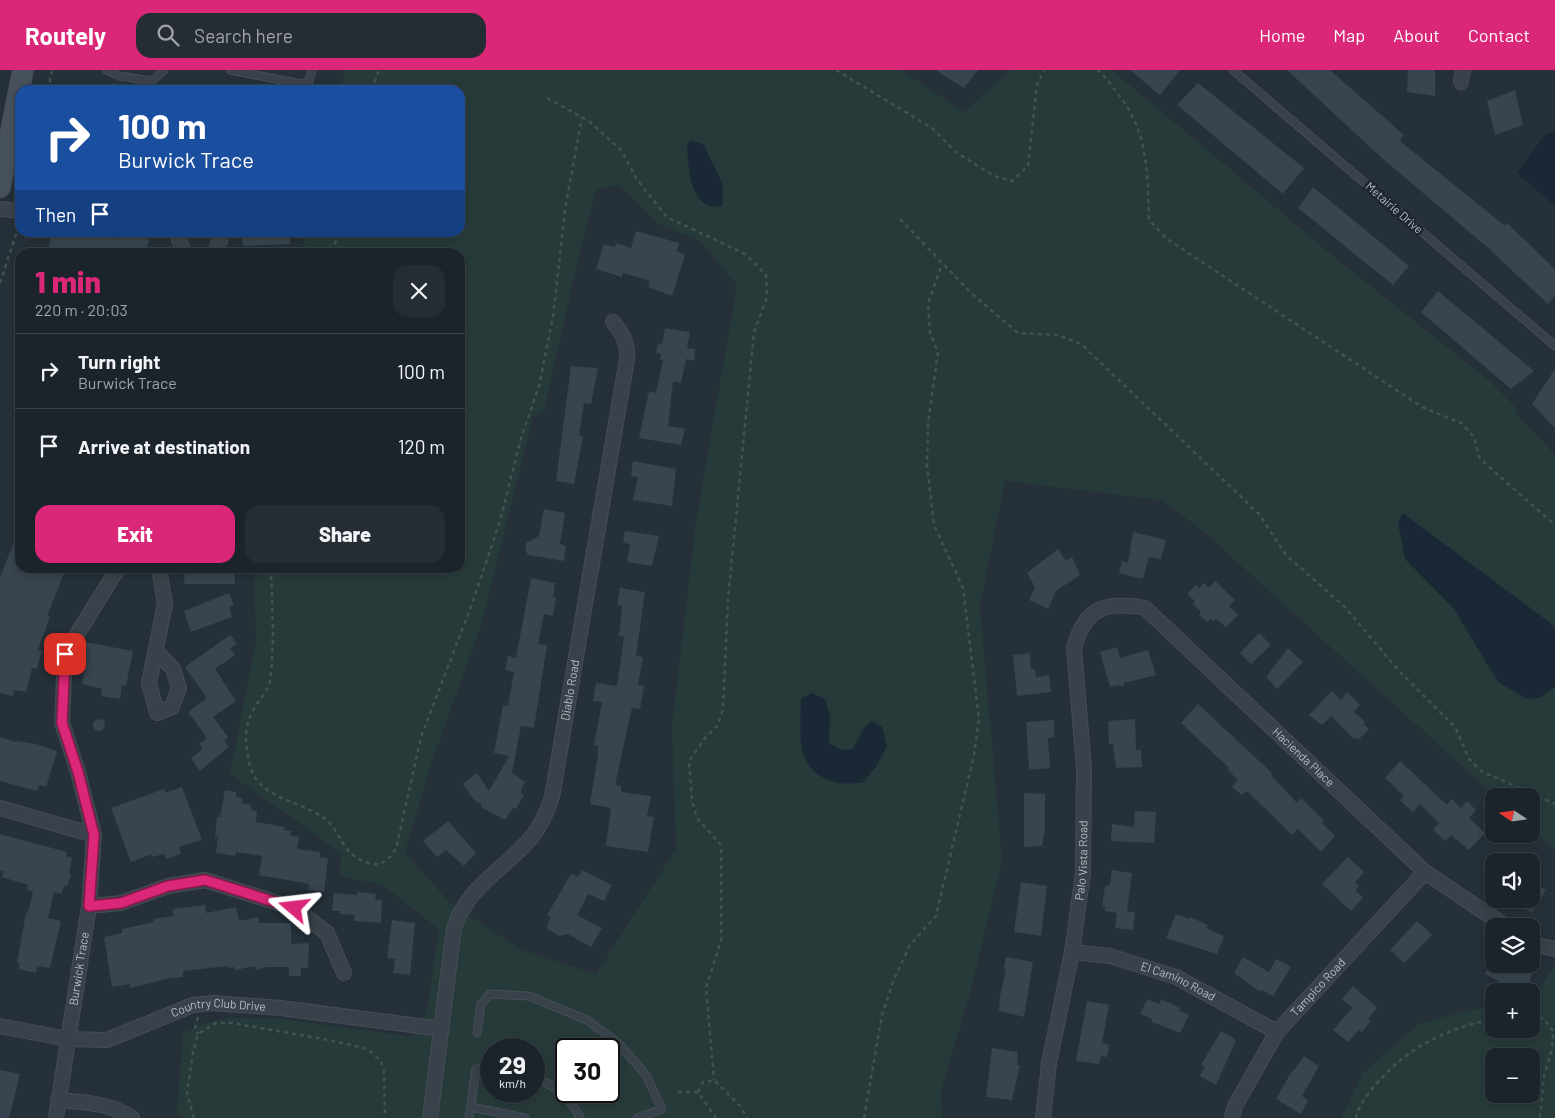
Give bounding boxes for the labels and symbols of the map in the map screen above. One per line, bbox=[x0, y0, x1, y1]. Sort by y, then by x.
street label: Metairie Drive bbox=[1363, 179, 1426, 236]
pin bbox=[44, 633, 86, 675]
street label: Diablo Road bbox=[557, 659, 581, 722]
street label: Hacienda Place bbox=[1270, 724, 1338, 789]
north arrow bbox=[1485, 788, 1540, 842]
street label: Palo Vista Road bbox=[1071, 820, 1090, 901]
position arrow bbox=[267, 881, 319, 933]
street label: Burwick Trace bbox=[66, 931, 91, 1006]
street label: Tampico Road bbox=[1287, 955, 1348, 1019]
street label: El Camino Road bbox=[1139, 958, 1218, 1003]
street label: Country Club Drive bbox=[169, 995, 266, 1019]
speed limit sign: 30 bbox=[555, 1038, 620, 1103]

